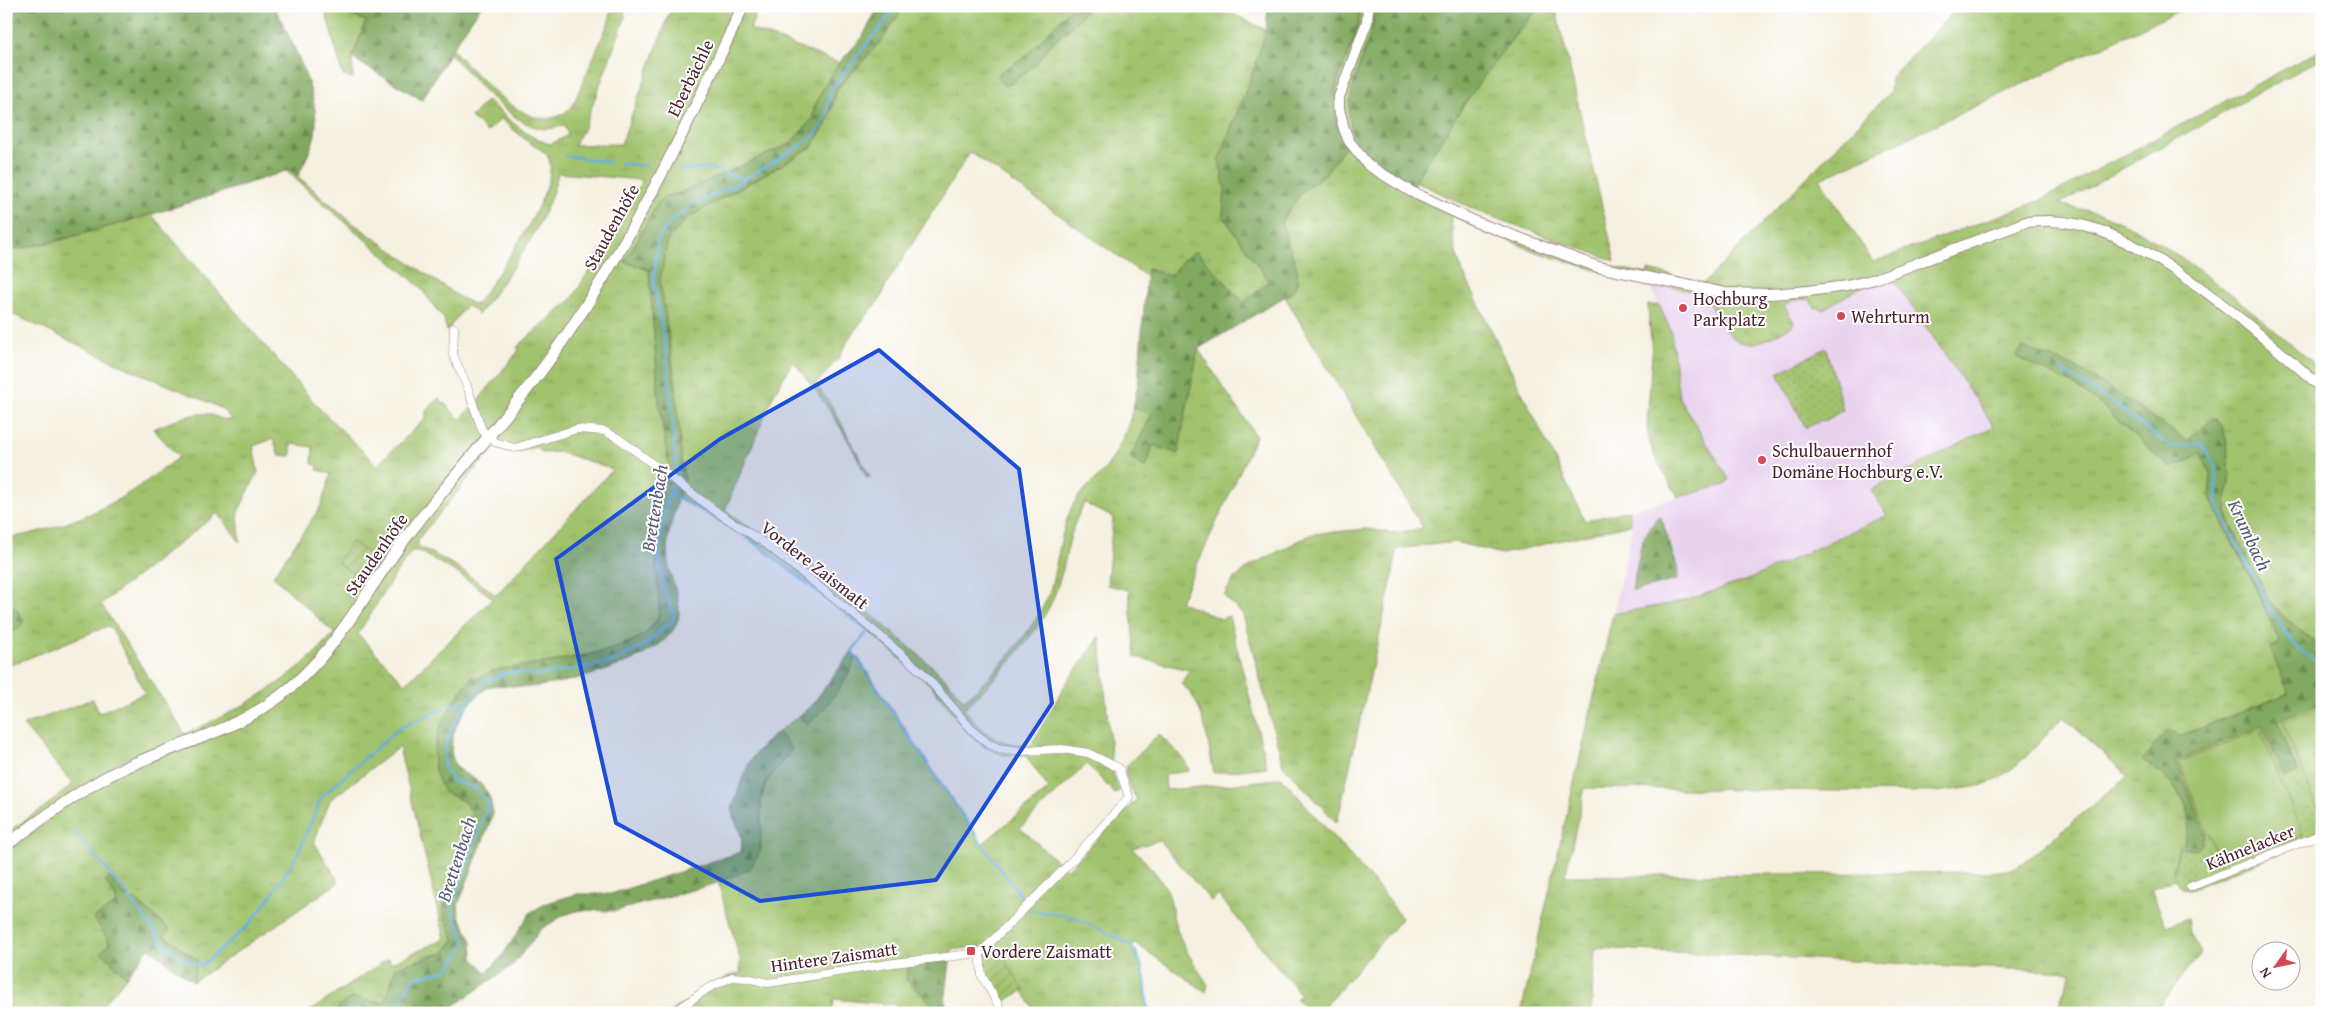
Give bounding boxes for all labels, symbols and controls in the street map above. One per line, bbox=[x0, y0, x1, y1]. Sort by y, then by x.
street label: Eberbächle bbox=[660, 35, 720, 121]
street label: Staudenhöfe bbox=[576, 179, 646, 275]
place label: Hochburg Parkplatz bbox=[1693, 285, 1767, 333]
marker: Hochburg Parkplatz bbox=[1677, 302, 1689, 314]
place label: Wehrturm bbox=[1851, 303, 1930, 330]
marker: Wehrturm bbox=[1835, 310, 1847, 322]
place label: Schulbauernhof Domäne Hochburg e.V. bbox=[1772, 437, 1943, 485]
marker: Schulbauernhof Domäne Hochburg e.V. bbox=[1756, 454, 1768, 466]
water label: Brettenbach bbox=[633, 462, 675, 555]
water label: Krumbach bbox=[2221, 494, 2279, 576]
street label: Staudenhöfe bbox=[338, 507, 414, 601]
street label: Vordere Zaismatt bbox=[755, 514, 875, 616]
water label: Brettenbach bbox=[429, 812, 483, 906]
street label: Kähnelacker bbox=[2201, 817, 2299, 877]
street label: Hintere Zaismatt bbox=[769, 935, 900, 979]
place label: Vordere Zaismatt bbox=[981, 938, 1113, 965]
north arrow bbox=[2250, 942, 2300, 992]
marker: Vordere Zaismatt bbox=[965, 945, 977, 957]
text: N bbox=[2254, 963, 2276, 982]

